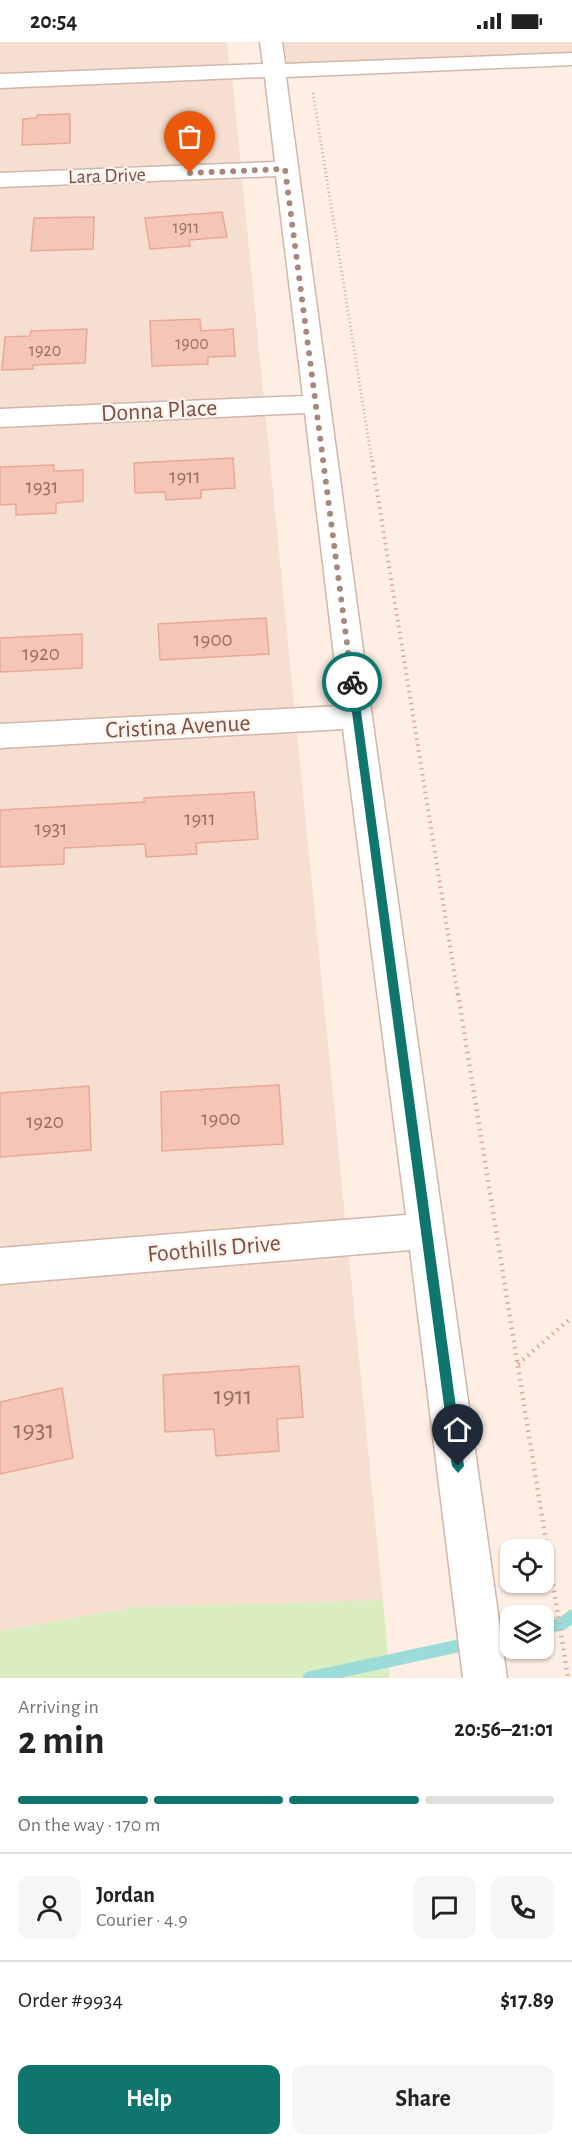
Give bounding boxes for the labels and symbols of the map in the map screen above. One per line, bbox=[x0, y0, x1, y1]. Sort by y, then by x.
pin bbox=[164, 111, 215, 173]
street label: Lara Drive bbox=[68, 165, 146, 187]
house number: 1911 bbox=[172, 219, 200, 237]
house number: 1900 bbox=[175, 335, 209, 353]
house number: 1920 bbox=[29, 342, 61, 360]
street label: Donna Place bbox=[100, 396, 218, 426]
house number: 1911 bbox=[169, 466, 201, 487]
house number: 1931 bbox=[26, 476, 58, 497]
house number: 1900 bbox=[193, 629, 233, 650]
house number: 1920 bbox=[22, 643, 60, 664]
courier bbox=[322, 652, 382, 712]
street label: Cristina Avenue bbox=[105, 711, 251, 743]
house number: 1911 bbox=[184, 808, 216, 829]
house number: 1931 bbox=[35, 818, 67, 839]
house number: 1900 bbox=[201, 1108, 241, 1129]
house number: 1920 bbox=[26, 1111, 64, 1132]
street label: Foothills Drive bbox=[146, 1231, 282, 1267]
house number: 1911 bbox=[213, 1383, 253, 1409]
pin bbox=[432, 1404, 483, 1466]
house number: 1931 bbox=[14, 1417, 54, 1443]

